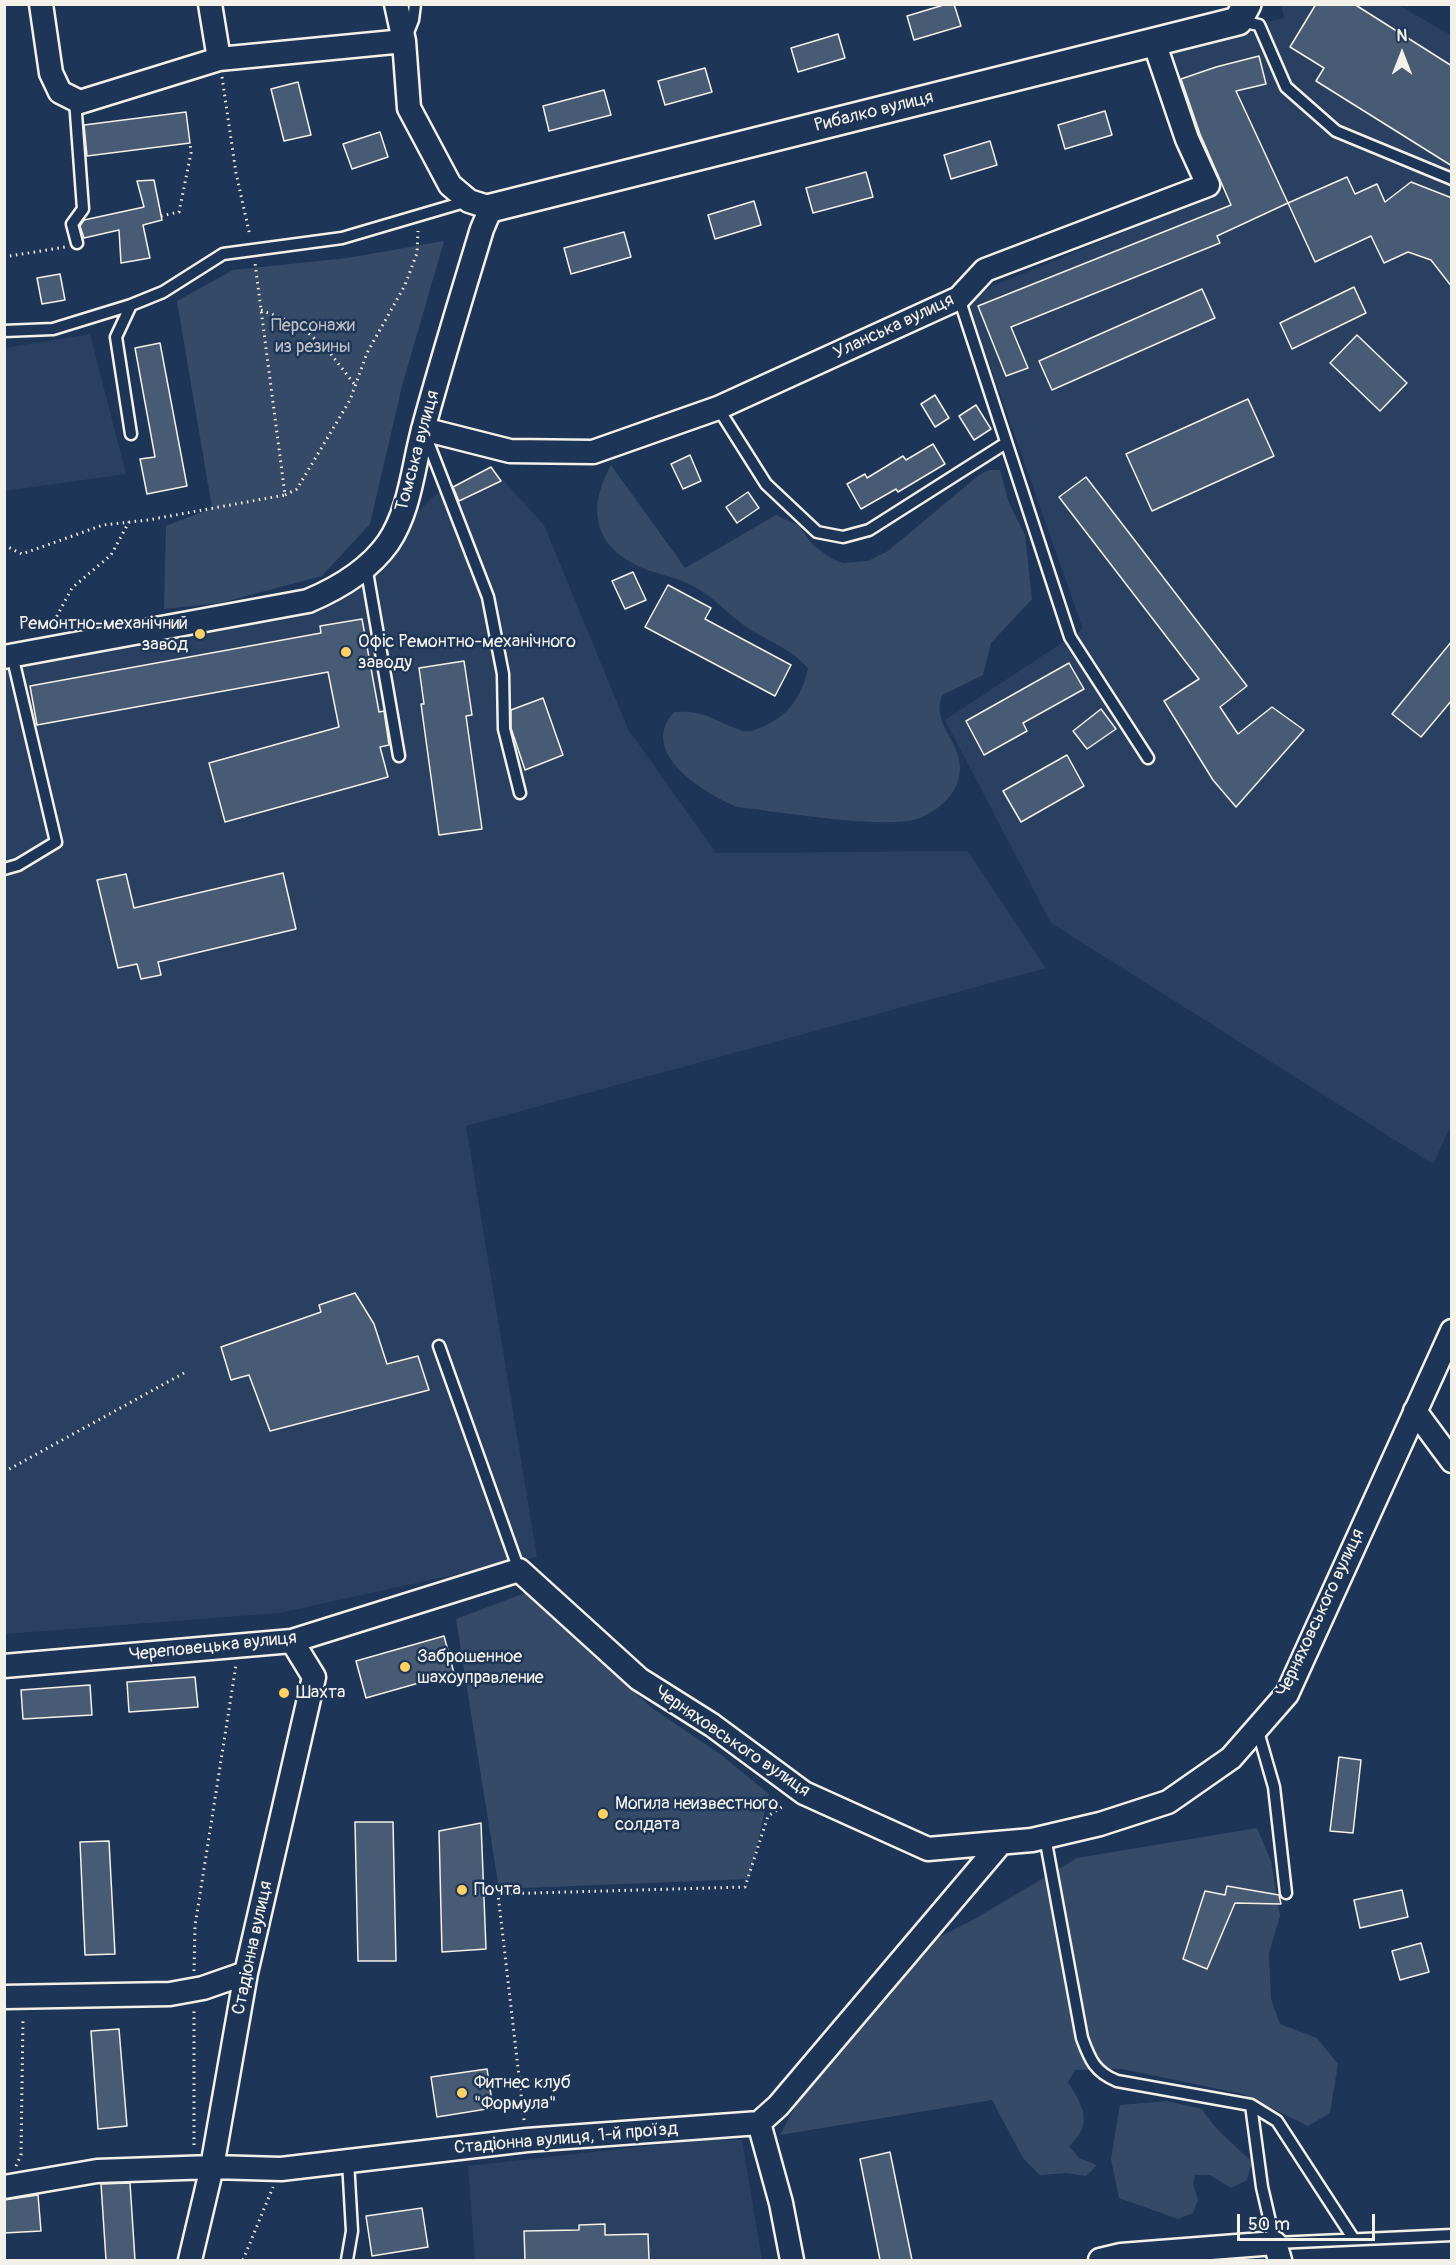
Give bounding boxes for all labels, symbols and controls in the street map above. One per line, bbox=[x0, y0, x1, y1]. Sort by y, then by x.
north arrow bbox=[1372, 24, 1432, 84]
text: N bbox=[1397, 26, 1407, 46]
street label: Рибалко вулиця bbox=[812, 87, 936, 137]
street label: Уланська вулиця bbox=[830, 290, 958, 364]
park label: Персонажи из резины bbox=[271, 315, 355, 358]
street label: Томська вулиця bbox=[391, 388, 445, 514]
place label: Ремонтно-механічний завод bbox=[19, 613, 188, 656]
marker: Ремонтно-механічний завод bbox=[193, 627, 207, 641]
place label: Офіс Ремонтно-механічного заводу bbox=[358, 631, 576, 674]
marker: Офіс Ремонтно-механічного заводу bbox=[339, 645, 353, 659]
street label: Черняховського вулиця bbox=[1273, 1526, 1369, 1700]
street label: Череповецька вулиця bbox=[128, 1627, 298, 1667]
place label: Заброшенное шахоуправление bbox=[417, 1646, 544, 1688]
marker: Заброшенное шахоуправление bbox=[398, 1660, 412, 1674]
place label: Шахта bbox=[296, 1682, 345, 1704]
street label: Черняховського вулиця bbox=[650, 1682, 814, 1802]
marker: Шахта bbox=[277, 1686, 291, 1700]
place label: Могила неизвестного солдата bbox=[615, 1793, 778, 1836]
marker: Могила неизвестного солдата bbox=[596, 1807, 610, 1821]
street label: Стадіонна вулиця bbox=[228, 1879, 278, 2017]
place label: Почта bbox=[474, 1879, 521, 1901]
marker: Почта bbox=[455, 1883, 469, 1897]
place label: Фитнес клуб "Формула" bbox=[474, 2072, 571, 2114]
marker: Фитнес клуб "Формула" bbox=[455, 2086, 469, 2100]
street label: Стадіонна вулиця, 1-й проїзд bbox=[453, 2118, 679, 2160]
scale bar bbox=[1240, 2202, 1378, 2240]
text: 50 m bbox=[1248, 2213, 1290, 2236]

